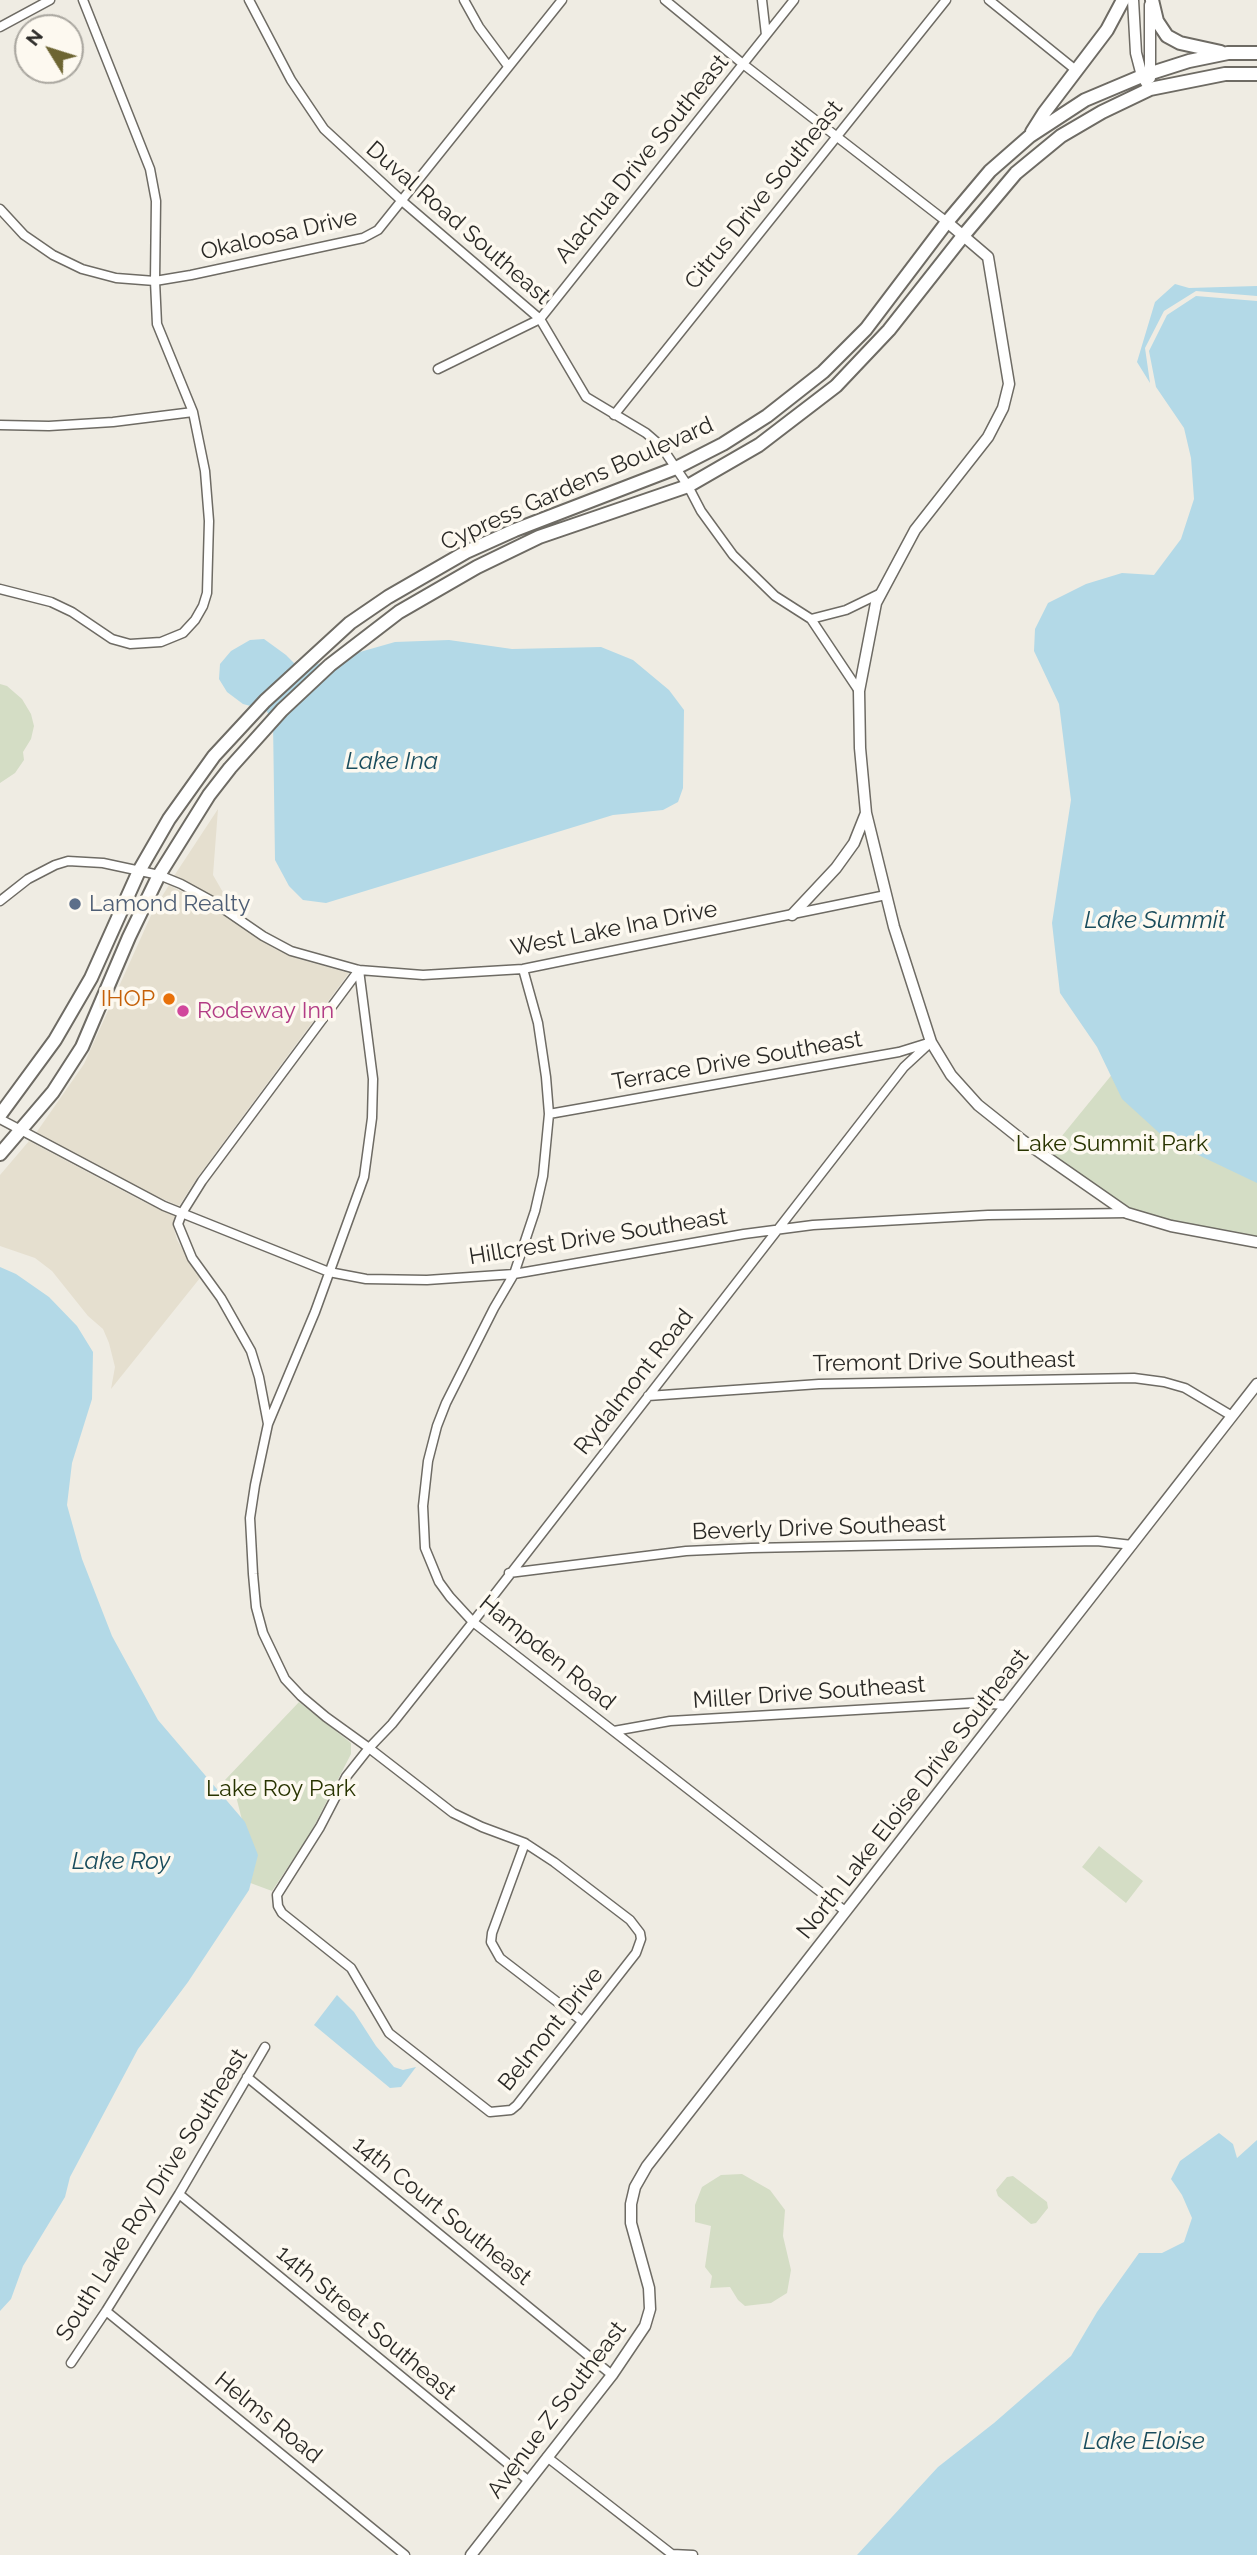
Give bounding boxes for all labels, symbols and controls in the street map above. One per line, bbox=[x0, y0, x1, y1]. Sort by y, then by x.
north arrow bbox=[14, 14, 84, 84]
text: N bbox=[21, 25, 47, 50]
street label: Alachua Drive Southeast bbox=[549, 49, 735, 269]
street label: Citrus Drive Southeast bbox=[679, 95, 849, 295]
street label: Duval Road Southeast bbox=[360, 135, 556, 311]
street label: Okaloosa Drive bbox=[198, 204, 360, 266]
street label: Cypress Gardens Boulevard bbox=[436, 411, 718, 557]
water label: Lake Ina bbox=[346, 748, 438, 776]
place label: Lamond Realty bbox=[89, 890, 250, 918]
street label: West Lake Ina Drive bbox=[508, 895, 720, 963]
marker: Lamond Realty bbox=[67, 896, 83, 912]
water label: Lake Summit bbox=[1084, 907, 1226, 935]
place label: IHOP bbox=[101, 985, 155, 1013]
marker: IHOP bbox=[161, 991, 177, 1007]
place label: Rodeway Inn bbox=[197, 997, 334, 1025]
marker: Rodeway Inn bbox=[175, 1003, 191, 1019]
street label: Terrace Drive Southeast bbox=[610, 1025, 864, 1097]
park label: Lake Summit Park bbox=[1016, 1130, 1208, 1158]
street label: Hillcrest Drive Southeast bbox=[467, 1203, 729, 1271]
street label: Rydalmont Road bbox=[569, 1304, 699, 1460]
street label: Tremont Drive Southeast bbox=[812, 1346, 1076, 1378]
street label: Beverly Drive Southeast bbox=[692, 1510, 946, 1546]
street label: Hampden Road bbox=[473, 1590, 621, 1716]
street label: North Lake Eloise Drive Southeast bbox=[791, 1643, 1035, 1945]
street label: Miller Drive Southeast bbox=[692, 1671, 926, 1715]
park label: Lake Roy Park bbox=[206, 1775, 356, 1803]
water label: Lake Roy bbox=[72, 1848, 170, 1876]
street label: Belmont Drive bbox=[493, 1961, 609, 2097]
street label: South Lake Roy Drive Southeast bbox=[50, 2044, 254, 2346]
street label: 14th Court Southeast bbox=[347, 2131, 537, 2291]
street label: 14th Street Southeast bbox=[270, 2240, 462, 2406]
street label: Avenue Z Southeast bbox=[482, 2316, 632, 2504]
street label: Helms Road bbox=[209, 2366, 327, 2470]
water label: Lake Eloise bbox=[1083, 2428, 1205, 2456]

